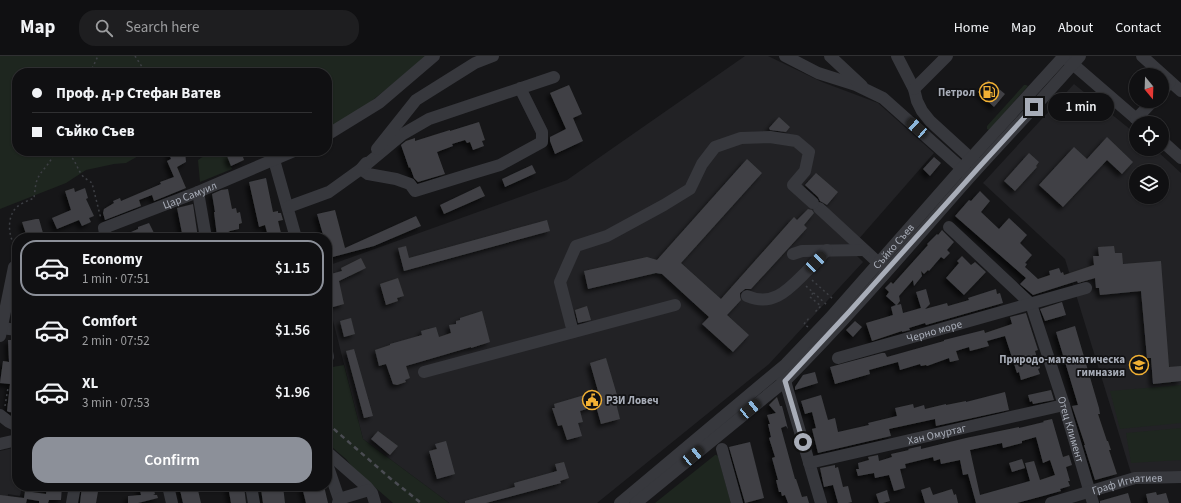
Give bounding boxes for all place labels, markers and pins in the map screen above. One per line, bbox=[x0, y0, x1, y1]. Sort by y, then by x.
fuel station icon: Петрол bbox=[978, 81, 1000, 103]
place label: Петрол bbox=[938, 85, 975, 100]
place label: Природо-математическа гимназия bbox=[999, 352, 1125, 380]
school or university icon: Природо-математическа гимназия bbox=[1128, 354, 1150, 376]
public building icon: РЗИ Ловеч bbox=[581, 389, 603, 411]
place label: РЗИ Ловеч bbox=[606, 393, 659, 408]

